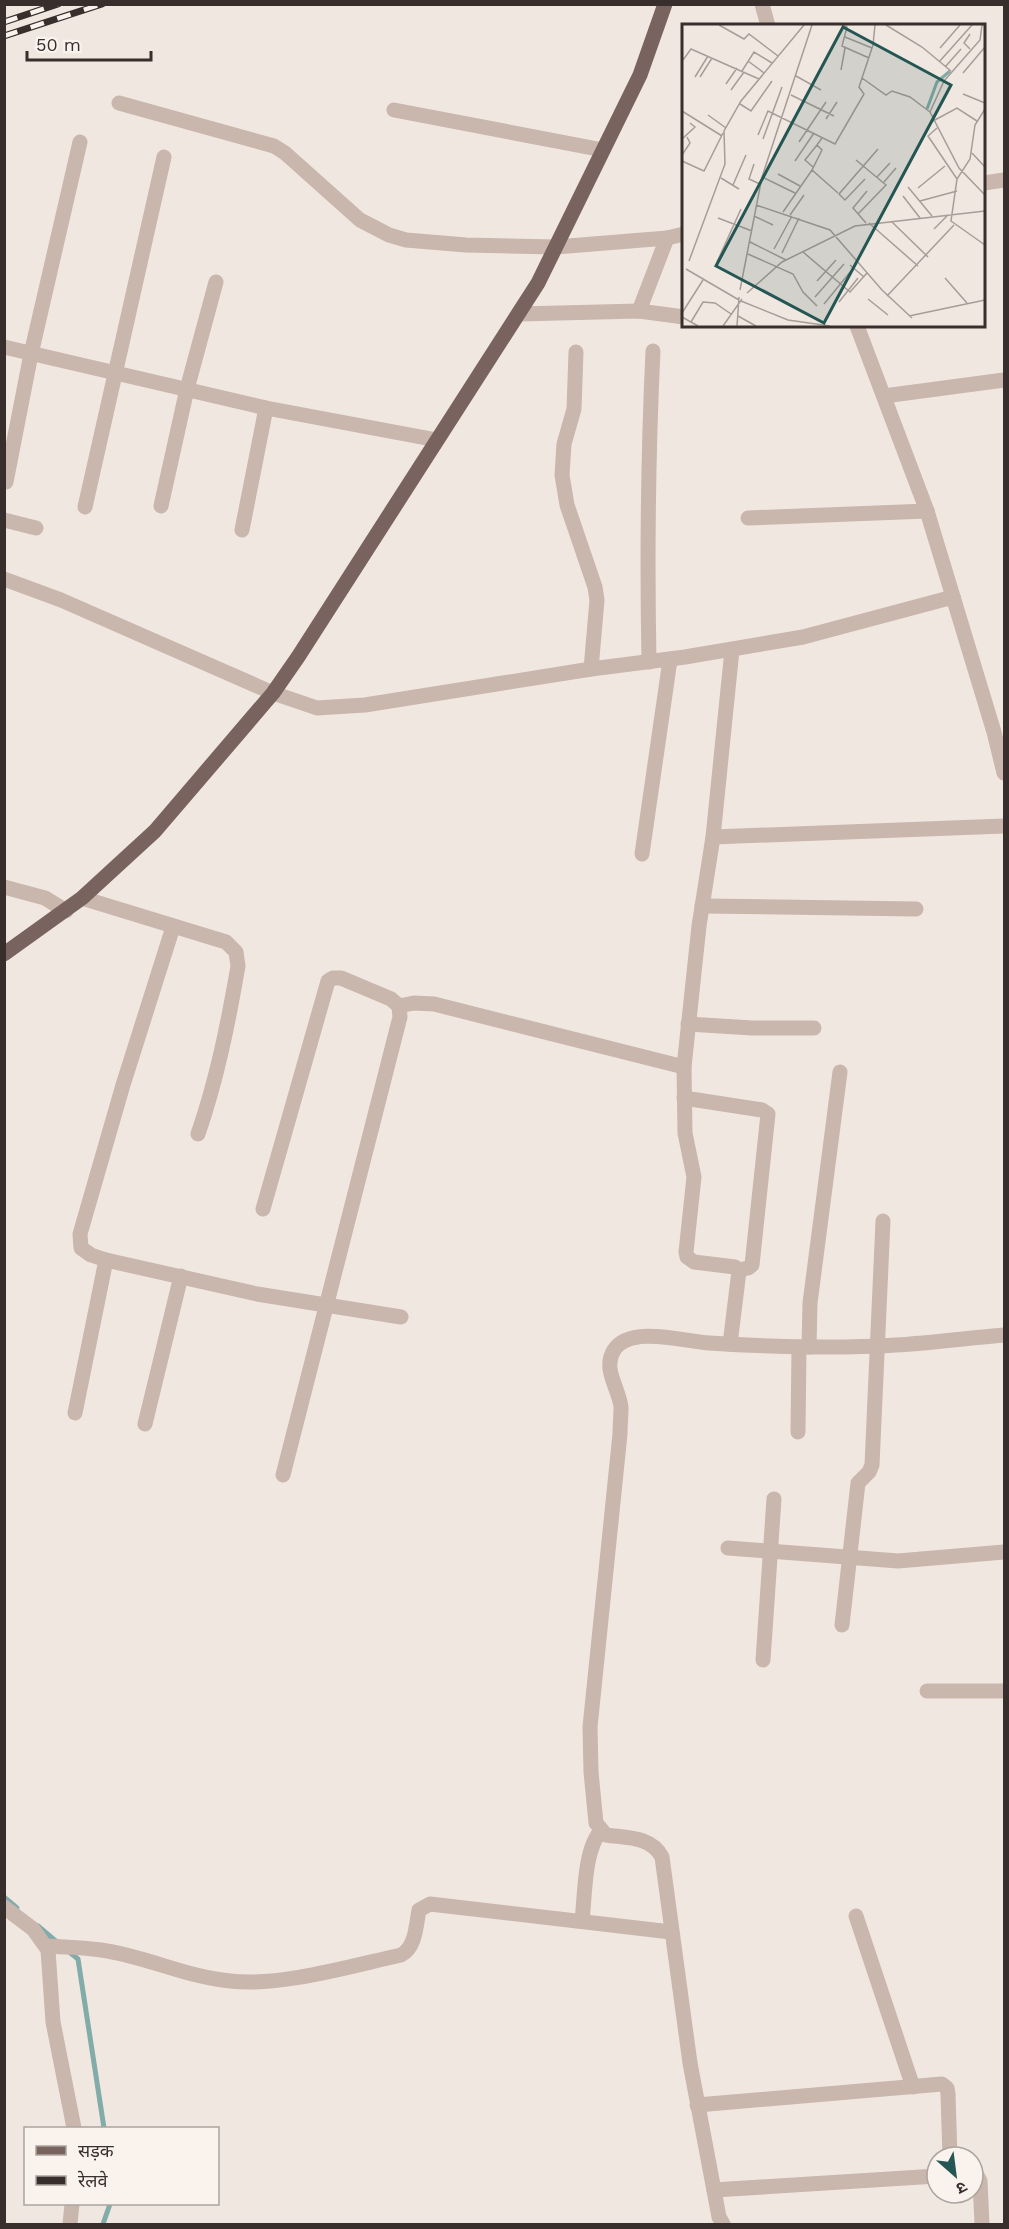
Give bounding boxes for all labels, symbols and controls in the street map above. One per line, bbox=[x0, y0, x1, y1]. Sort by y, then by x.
scale bar bbox=[27, 24, 152, 62]
inset map bbox=[682, 24, 985, 327]
text: 50 m bbox=[36, 34, 81, 55]
legend bbox=[24, 2127, 219, 2205]
text: सड़क bbox=[78, 2140, 115, 2161]
north arrow bbox=[925, 2145, 985, 2205]
text: रेलवे bbox=[77, 2170, 109, 2191]
text: उ bbox=[953, 2177, 970, 2199]

